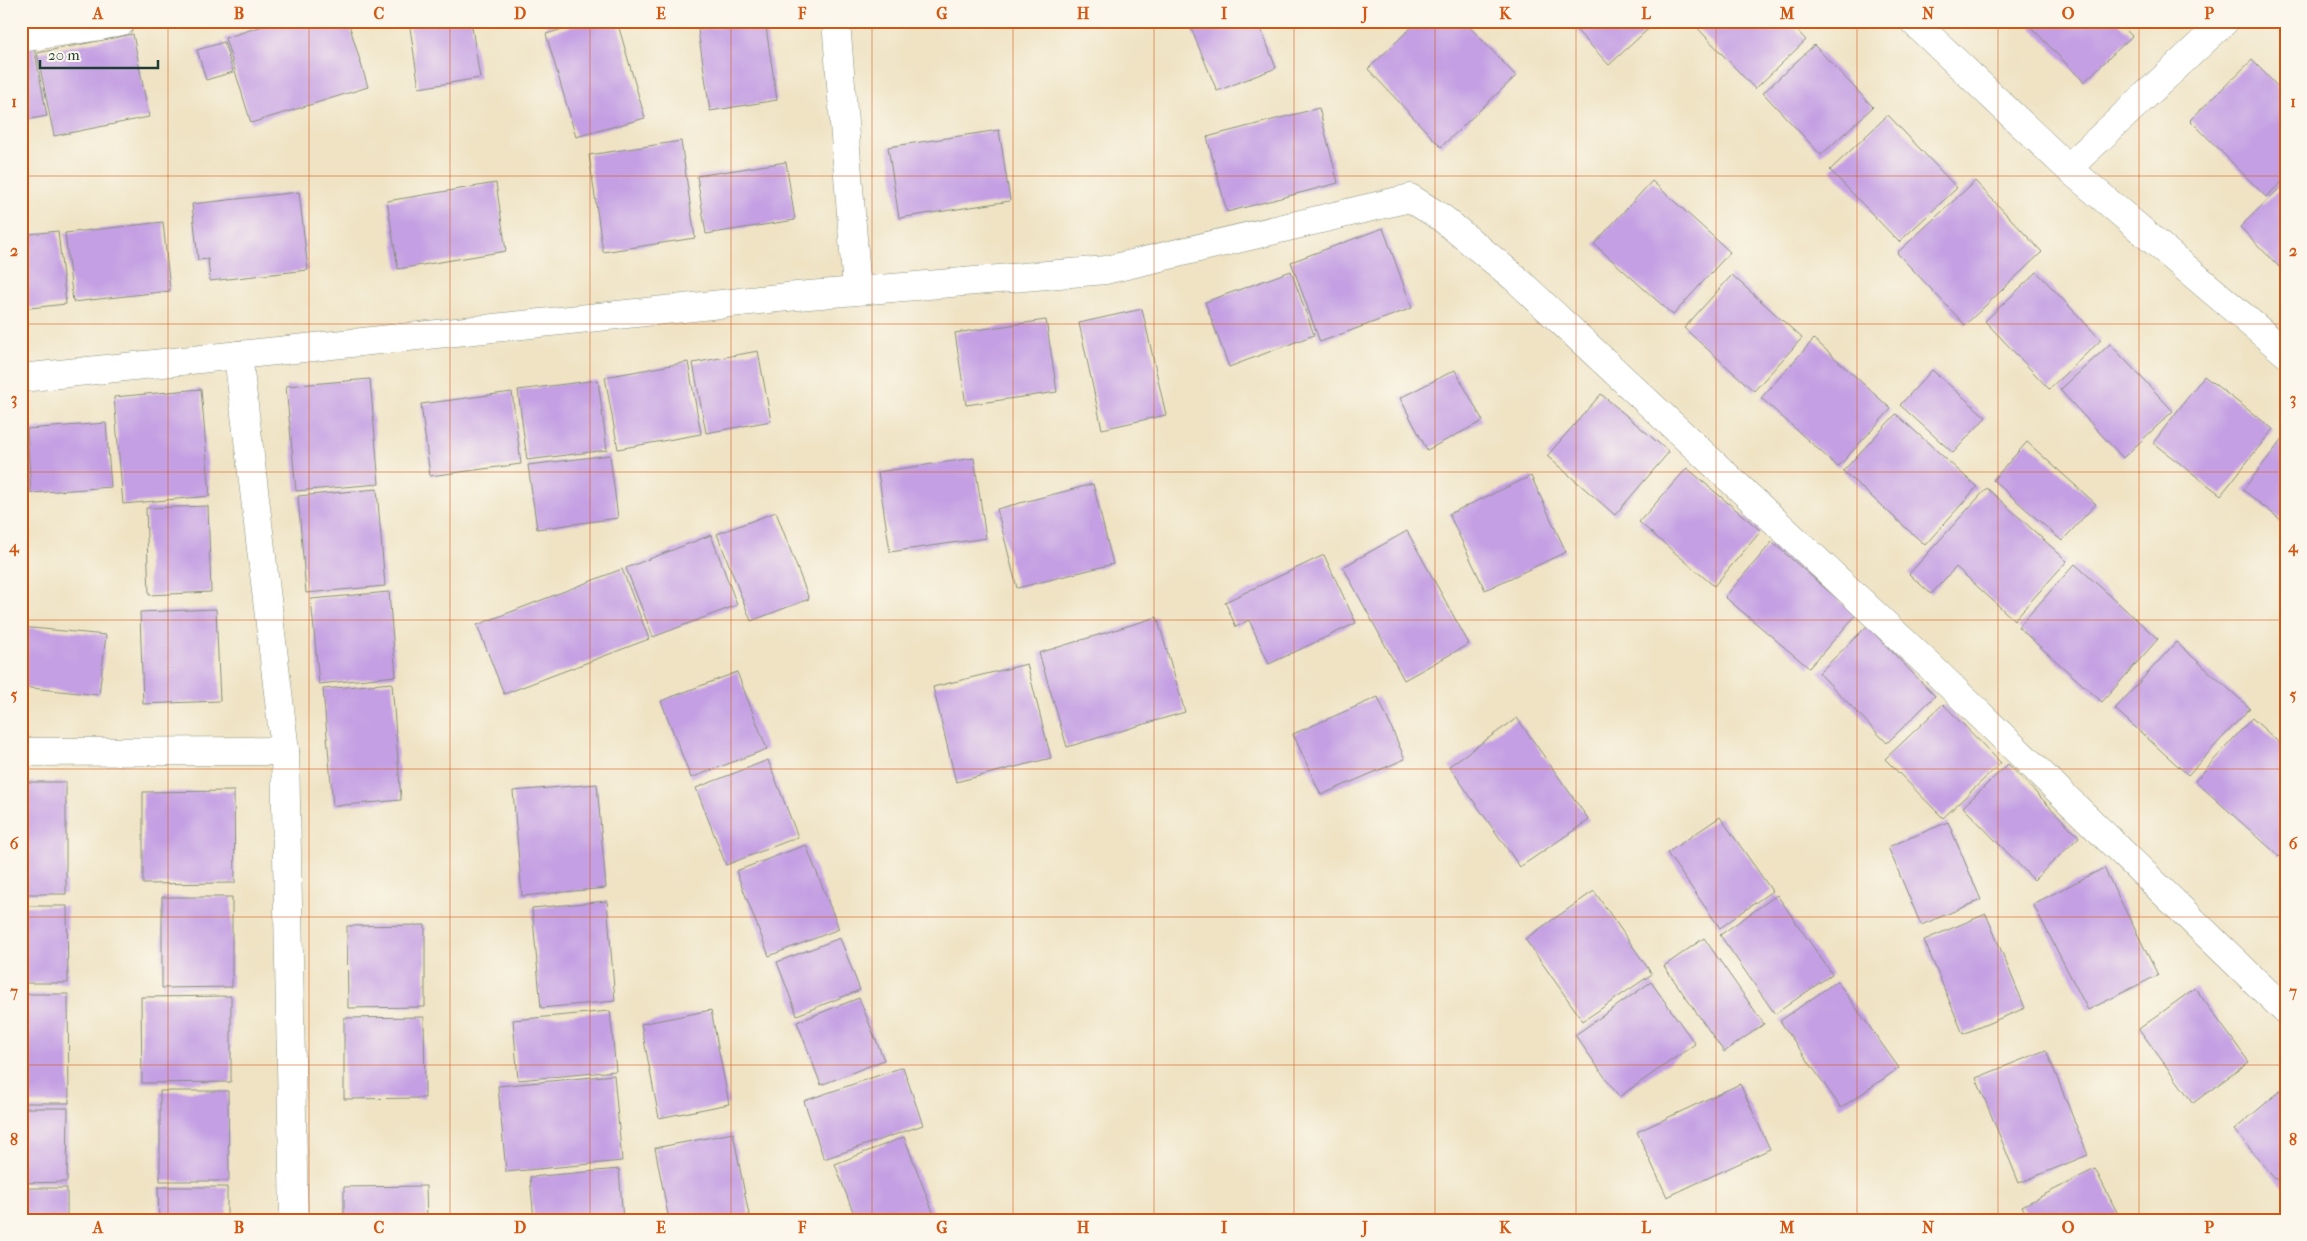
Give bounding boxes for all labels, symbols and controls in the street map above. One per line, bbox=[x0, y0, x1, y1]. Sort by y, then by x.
text: A bbox=[92, 4, 104, 23]
text: B bbox=[234, 4, 244, 23]
text: C bbox=[374, 4, 385, 23]
text: D bbox=[514, 4, 526, 23]
text: E bbox=[656, 4, 666, 23]
text: F bbox=[797, 4, 807, 23]
text: G bbox=[936, 4, 948, 23]
text: H bbox=[1077, 4, 1090, 23]
text: I bbox=[1221, 4, 1228, 23]
text: J bbox=[1360, 4, 1368, 24]
text: K bbox=[1499, 4, 1512, 23]
text: L bbox=[1641, 4, 1651, 23]
text: M bbox=[1779, 4, 1795, 23]
text: N bbox=[1922, 4, 1935, 23]
text: O bbox=[2062, 4, 2075, 23]
text: P bbox=[2204, 4, 2214, 23]
scale bar bbox=[40, 38, 158, 70]
text: 20 m bbox=[48, 46, 80, 64]
text: 1 bbox=[11, 92, 17, 111]
text: 1 bbox=[2290, 92, 2296, 111]
text: 2 bbox=[10, 241, 18, 260]
text: 2 bbox=[2289, 241, 2297, 260]
text: 3 bbox=[11, 389, 17, 409]
text: 3 bbox=[2290, 389, 2296, 409]
text: 4 bbox=[8, 537, 20, 557]
text: 4 bbox=[2287, 537, 2299, 557]
text: 5 bbox=[11, 685, 18, 704]
text: 5 bbox=[2290, 685, 2297, 704]
text: 6 bbox=[10, 834, 19, 853]
text: 6 bbox=[2289, 834, 2298, 853]
text: 7 bbox=[9, 982, 18, 1001]
text: 7 bbox=[2288, 982, 2297, 1001]
text: 8 bbox=[10, 1130, 18, 1149]
text: 8 bbox=[2289, 1130, 2297, 1149]
text: A bbox=[92, 1218, 104, 1237]
text: B bbox=[234, 1218, 244, 1237]
text: C bbox=[374, 1218, 385, 1237]
text: D bbox=[514, 1218, 526, 1237]
text: E bbox=[656, 1218, 666, 1237]
text: F bbox=[797, 1218, 807, 1237]
text: G bbox=[936, 1218, 948, 1237]
text: H bbox=[1077, 1218, 1090, 1237]
text: I bbox=[1221, 1218, 1228, 1237]
text: J bbox=[1360, 1218, 1368, 1238]
text: K bbox=[1499, 1218, 1512, 1237]
text: L bbox=[1641, 1218, 1651, 1237]
text: M bbox=[1779, 1218, 1795, 1237]
text: N bbox=[1922, 1218, 1935, 1237]
text: O bbox=[2062, 1218, 2075, 1237]
text: P bbox=[2204, 1218, 2214, 1237]

